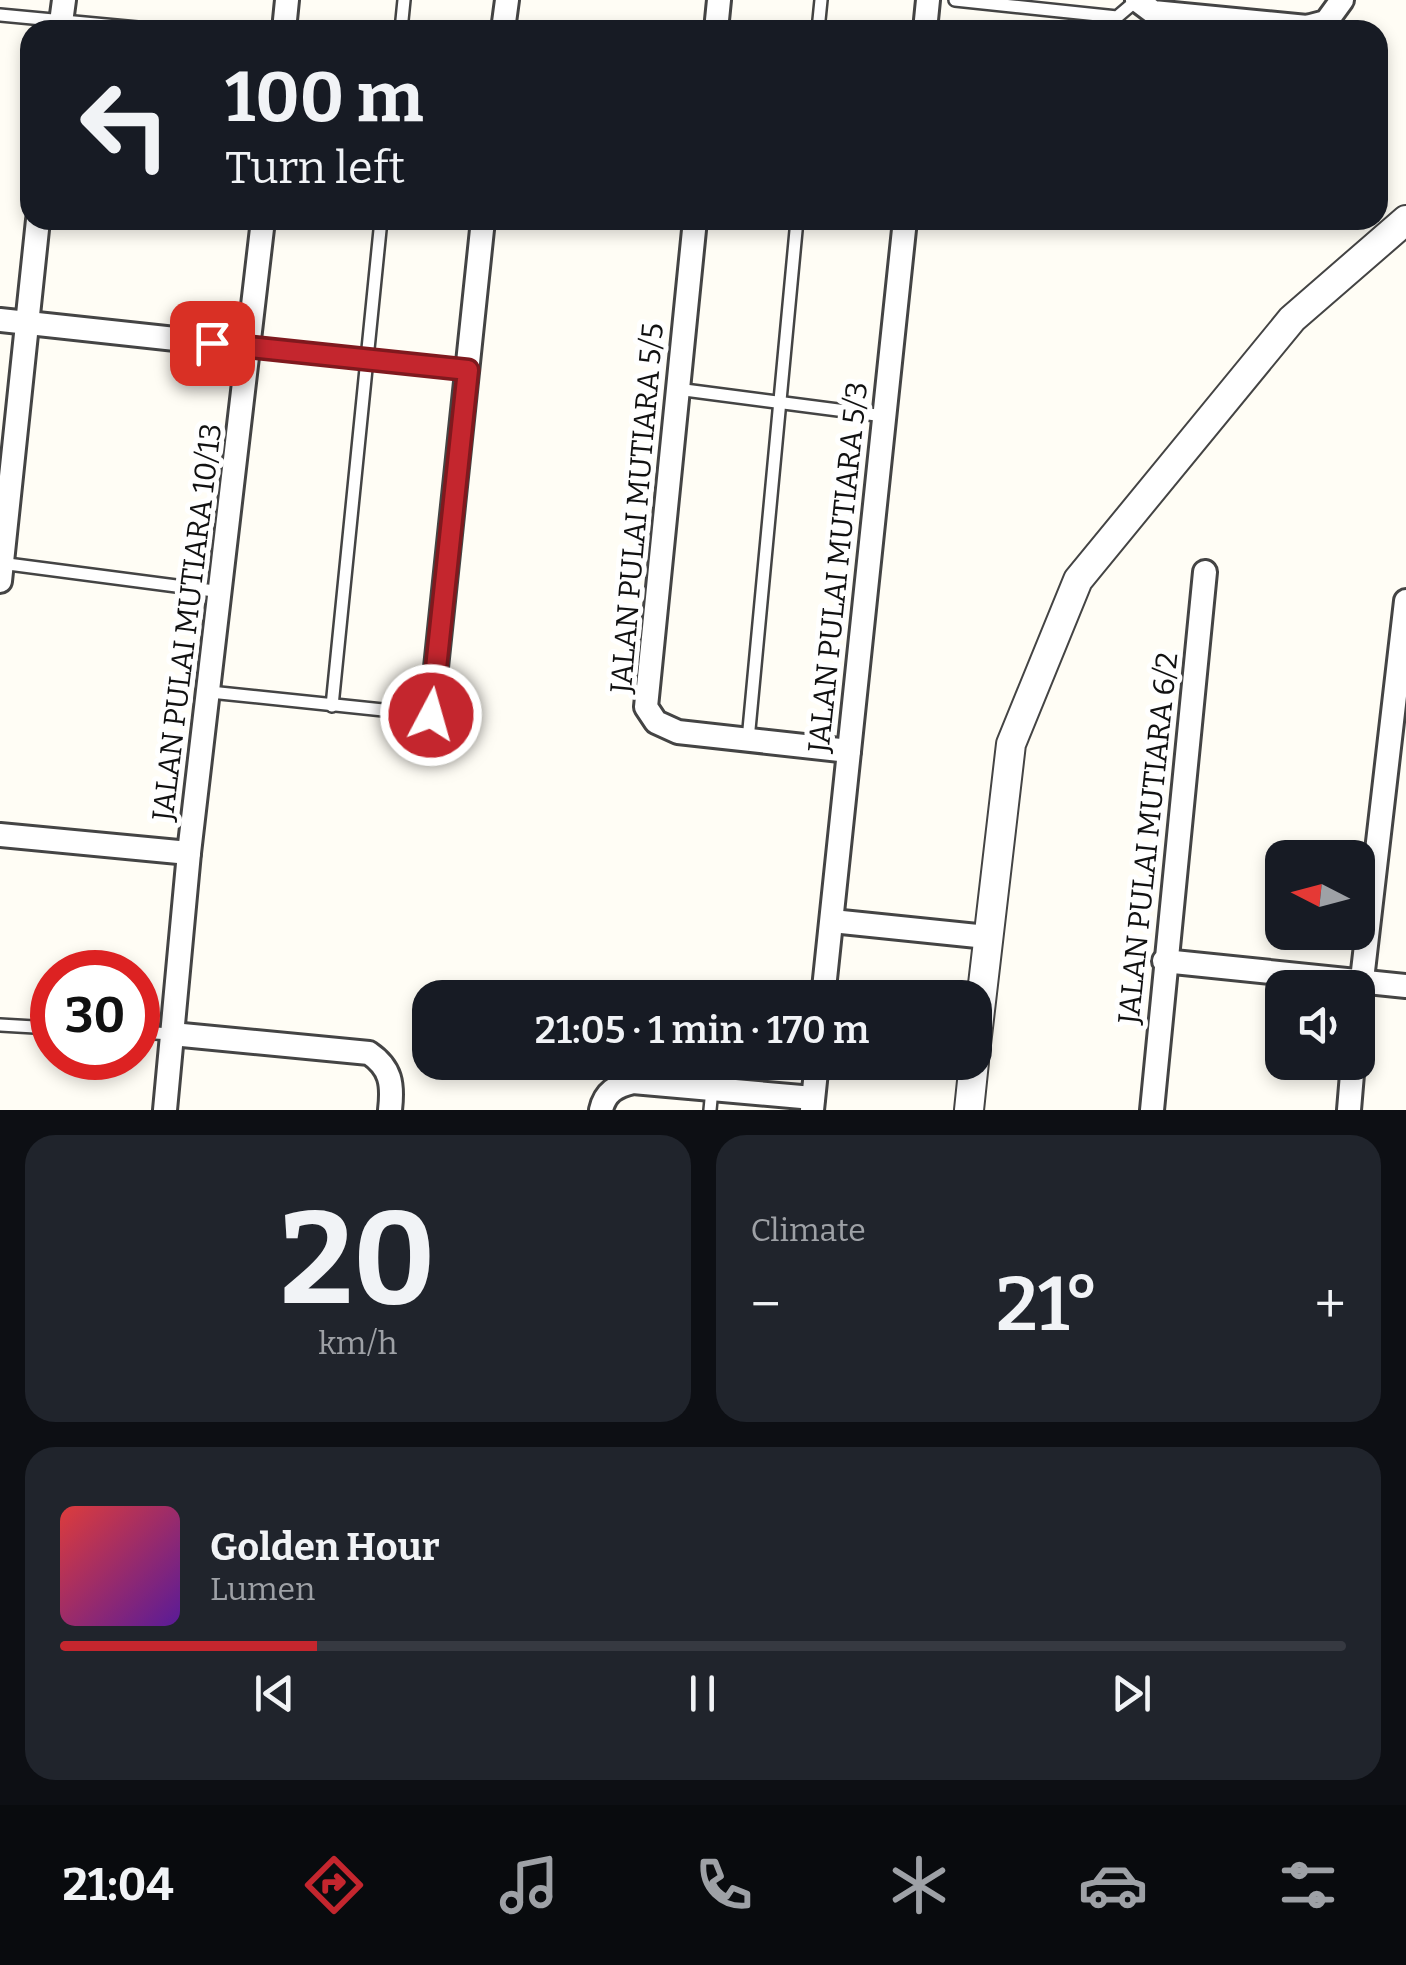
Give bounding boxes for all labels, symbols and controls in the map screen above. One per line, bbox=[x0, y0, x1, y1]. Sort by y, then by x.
text: 100 m bbox=[225, 56, 424, 140]
icon: left bbox=[60, 60, 190, 190]
text: Turn left bbox=[225, 141, 405, 195]
pin bbox=[170, 301, 255, 386]
icon: arrive bbox=[185, 316, 240, 371]
street label: JALAN PULAI MUTIARA 5/5 bbox=[603, 321, 671, 696]
street label: JALAN PULAI MUTIARA 5/3 bbox=[801, 380, 875, 755]
street label: JALAN PULAI MUTIARA 10/13 bbox=[145, 421, 229, 824]
street label: JALAN PULAI MUTIARA 6/2 bbox=[1110, 651, 1185, 1026]
position arrow bbox=[379, 663, 483, 767]
north arrow bbox=[1265, 840, 1375, 950]
map controls bbox=[1265, 840, 1375, 1080]
speed limit sign: 30 bbox=[30, 950, 160, 1080]
button: sound bbox=[1265, 970, 1375, 1080]
text: 21:05 · 1 min · 170 m bbox=[535, 1007, 869, 1053]
text: 20 bbox=[280, 1181, 436, 1337]
text: Climate bbox=[751, 1211, 866, 1249]
text: 21° bbox=[996, 1260, 1099, 1350]
text: − bbox=[751, 1272, 781, 1338]
text: + bbox=[1315, 1272, 1346, 1338]
text: km/h bbox=[318, 1324, 397, 1362]
text: Golden Hour bbox=[210, 1524, 440, 1570]
text: Lumen bbox=[210, 1570, 315, 1608]
icon: previous bbox=[247, 1666, 302, 1721]
icon: pause bbox=[675, 1666, 730, 1721]
icon: next bbox=[1104, 1666, 1159, 1721]
icon: directions bbox=[299, 1850, 369, 1920]
icon: music bbox=[494, 1850, 564, 1920]
icon: phone bbox=[689, 1850, 759, 1920]
icon: climate bbox=[884, 1850, 954, 1920]
icon: car bbox=[1078, 1850, 1148, 1920]
icon: filters bbox=[1273, 1850, 1343, 1920]
text: 21:04 bbox=[62, 1858, 174, 1912]

